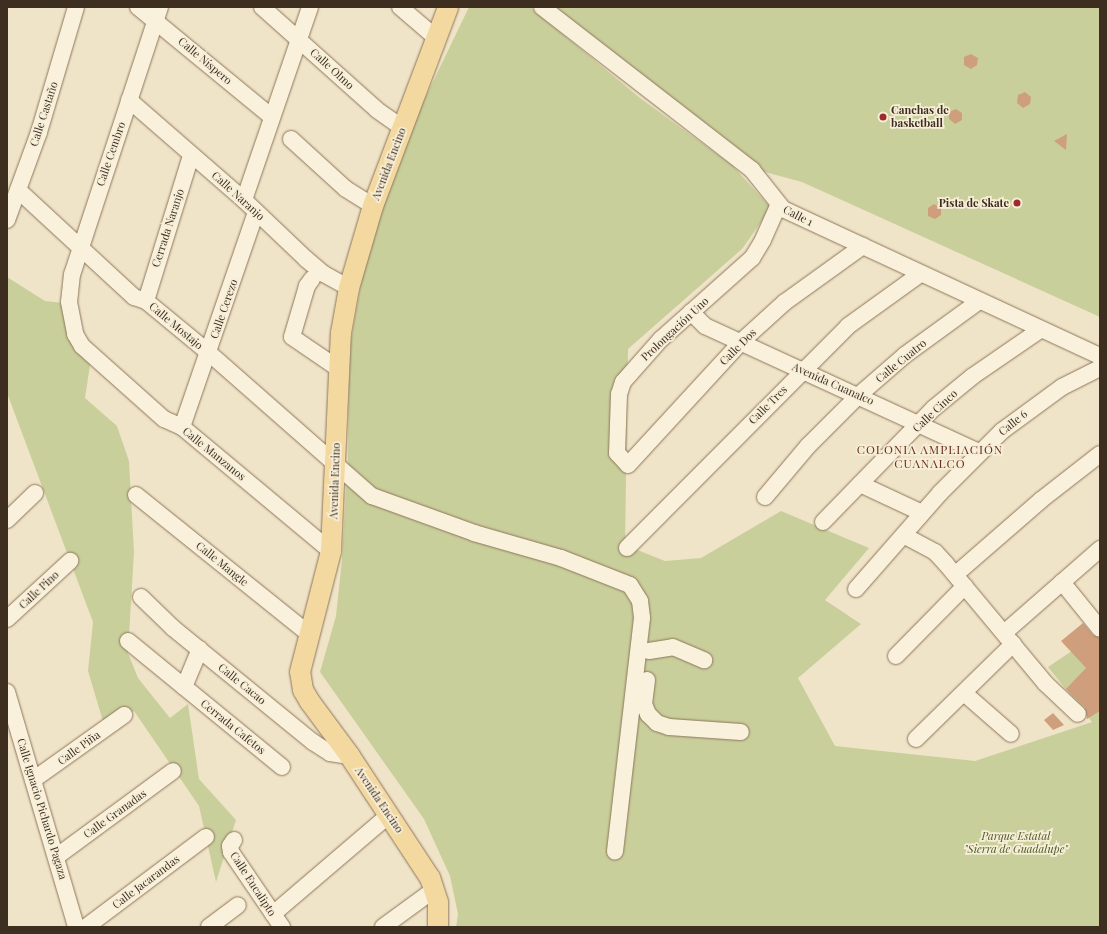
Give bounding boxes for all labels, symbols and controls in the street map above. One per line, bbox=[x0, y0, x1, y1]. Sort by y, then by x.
street label: Calle Níspero bbox=[175, 35, 235, 87]
street label: Calle Olmo bbox=[307, 46, 357, 92]
street label: Calle Castaño bbox=[27, 80, 61, 148]
place label: Canchas de basketball bbox=[891, 104, 949, 130]
marker: Canchas de basketball bbox=[878, 112, 888, 122]
street label: Calle Cembro bbox=[94, 120, 128, 188]
street label: Avenida Encino bbox=[369, 126, 409, 202]
street label: Calle Naranjo bbox=[209, 169, 267, 223]
street label: Cerrada Naranjo bbox=[149, 187, 187, 269]
place label: Pista de Skate bbox=[939, 196, 1009, 210]
marker: Pista de Skate bbox=[1012, 198, 1022, 208]
street label: Calle 1 bbox=[781, 203, 815, 229]
street label: Calle Cerezo bbox=[208, 277, 240, 341]
street label: Prolongación Uno bbox=[638, 294, 712, 364]
street label: Calle Mostajo bbox=[146, 300, 206, 352]
street label: Calle Dos bbox=[717, 326, 759, 368]
street label: Calle Cuatro bbox=[873, 336, 929, 386]
street label: Avenida Cuanalco bbox=[790, 360, 876, 408]
street label: Calle Tres bbox=[746, 383, 790, 427]
street label: Calle Cinco bbox=[910, 387, 960, 435]
street label: Calle 6 bbox=[996, 407, 1030, 439]
street label: Calle Manzanos bbox=[180, 425, 248, 483]
street label: Avenida Encino bbox=[327, 442, 343, 520]
district label: COLONIA AMPLIACIÓN CUANALCO bbox=[857, 443, 1003, 471]
street label: Calle Mangle bbox=[193, 539, 251, 589]
street label: Calle Pino bbox=[16, 568, 62, 612]
street label: Calle Cacao bbox=[216, 661, 268, 707]
street label: Cerrada Cafetos bbox=[198, 697, 268, 757]
street label: Calle Piña bbox=[55, 728, 103, 768]
street label: Calle Ignacio Pichardo Pagaza bbox=[14, 737, 70, 881]
street label: Avenida Encino bbox=[352, 765, 406, 835]
street label: Calle Granadas bbox=[81, 787, 149, 841]
park label: Parque Estatal "Sierra de Guadalupe" bbox=[964, 830, 1068, 856]
street label: Calle Eucalipto bbox=[227, 849, 279, 919]
street label: Calle Jacarandas bbox=[110, 852, 182, 912]

